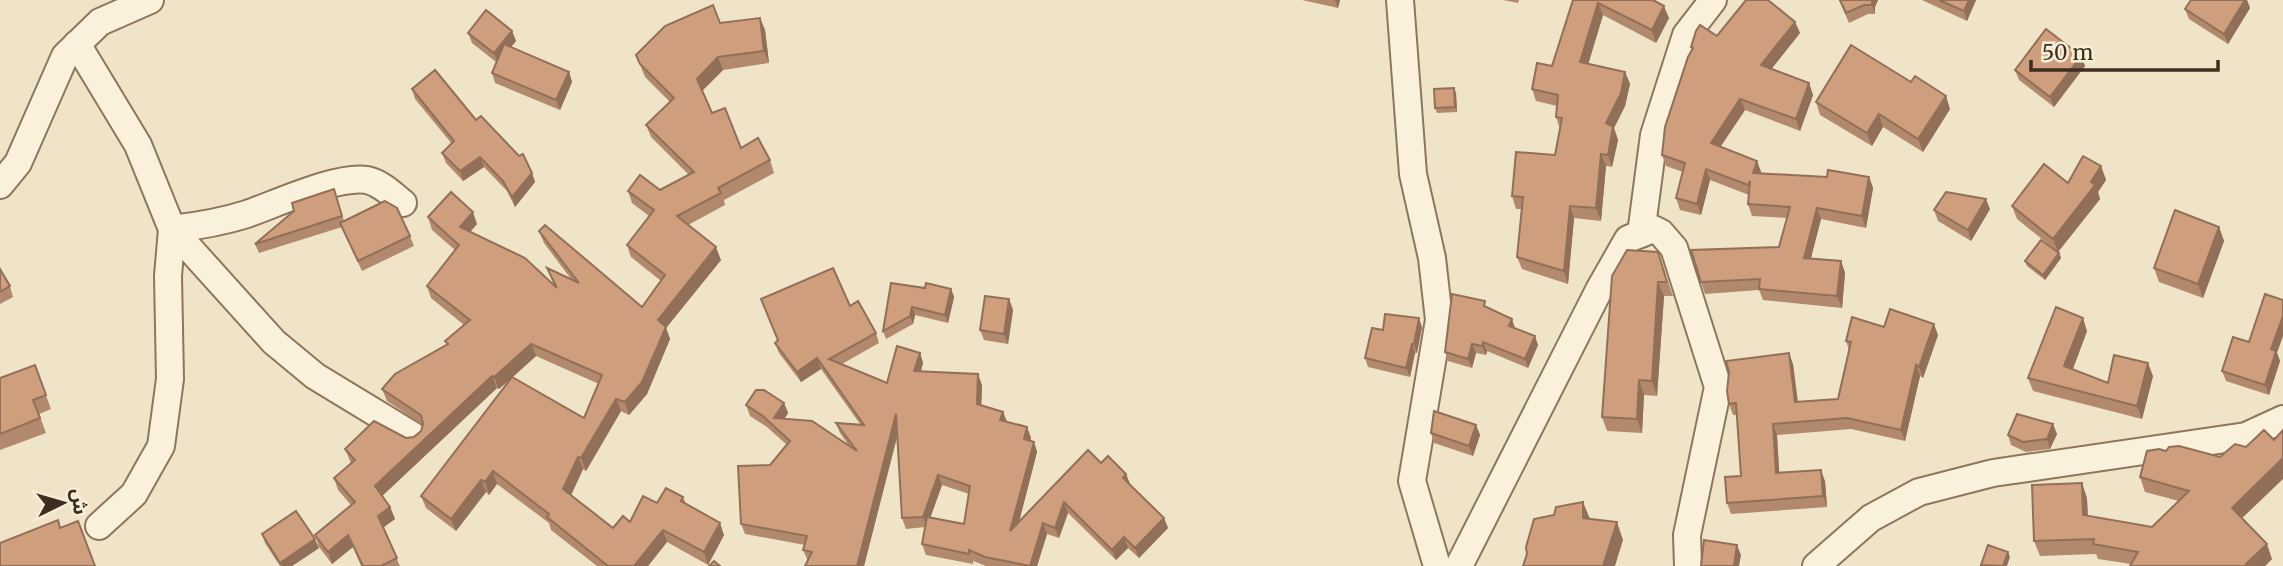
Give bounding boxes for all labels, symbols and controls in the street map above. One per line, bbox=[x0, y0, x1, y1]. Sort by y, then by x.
scale bar bbox=[2031, 28, 2218, 72]
text: 50 m bbox=[2042, 39, 2093, 66]
north arrow bbox=[28, 468, 98, 538]
text: ش bbox=[67, 488, 93, 516]

